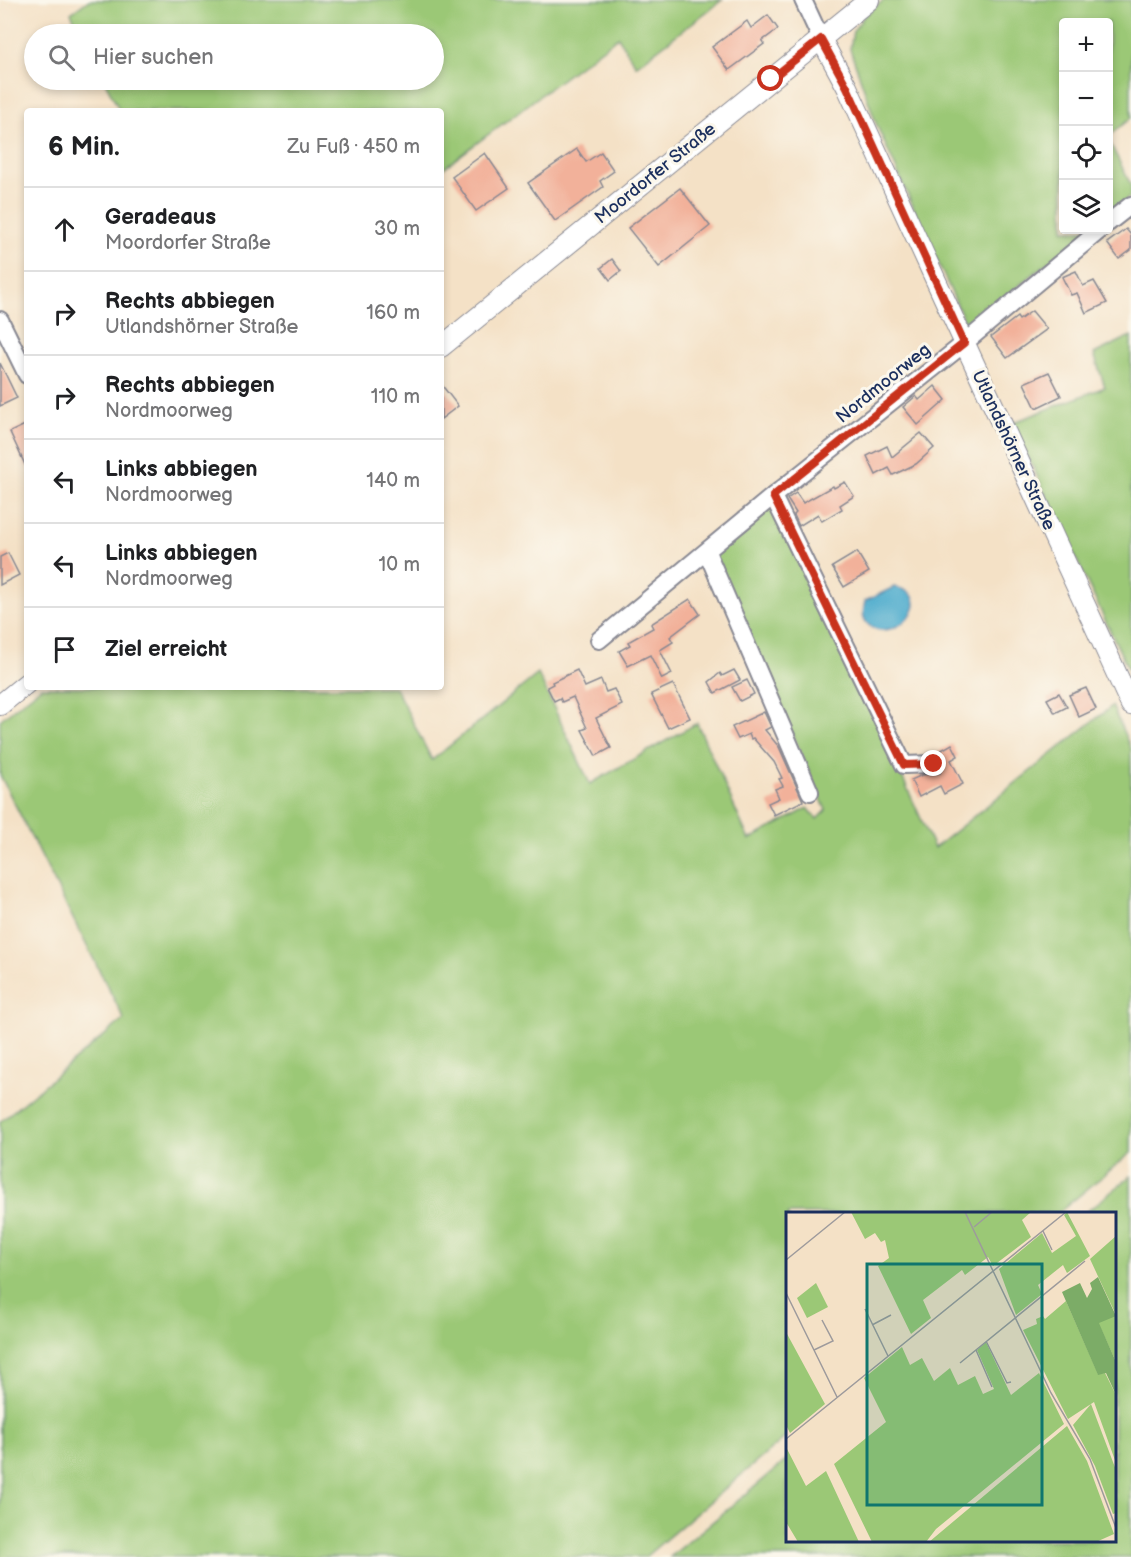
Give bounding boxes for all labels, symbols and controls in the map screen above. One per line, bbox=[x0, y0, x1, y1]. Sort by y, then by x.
map controls bbox=[1059, 18, 1113, 234]
button: + bbox=[1059, 18, 1113, 72]
search box bbox=[24, 24, 444, 90]
icon: search bbox=[45, 41, 78, 74]
text: Hier suchen bbox=[93, 44, 214, 71]
route start bbox=[757, 65, 783, 91]
button: − bbox=[1059, 72, 1113, 126]
street label: Moordorfer Straße bbox=[591, 118, 720, 228]
button: locate bbox=[1059, 126, 1113, 180]
text: 6 Min. bbox=[48, 132, 120, 163]
text: Zu Fuß · 450 m bbox=[287, 135, 420, 159]
button: layers bbox=[1059, 180, 1113, 234]
text: Geradeaus bbox=[105, 204, 216, 231]
icon: ahead bbox=[48, 213, 81, 246]
text: 30 m bbox=[374, 217, 420, 241]
text: Moordorfer Straße bbox=[105, 231, 271, 255]
text: Rechts abbiegen bbox=[105, 288, 275, 315]
icon: right bbox=[48, 297, 81, 330]
text: 160 m bbox=[366, 301, 420, 325]
text: Utlandshörner Straße bbox=[105, 315, 298, 339]
street label: Nordmoorweg bbox=[832, 339, 935, 428]
street label: Utlandshörner Straße bbox=[967, 367, 1060, 534]
text: Rechts abbiegen bbox=[105, 372, 275, 399]
icon: right bbox=[48, 381, 81, 414]
text: 110 m bbox=[371, 385, 420, 409]
text: Nordmoorweg bbox=[105, 399, 233, 423]
text: Links abbiegen bbox=[105, 456, 258, 483]
icon: left bbox=[48, 465, 81, 498]
text: 140 m bbox=[366, 469, 420, 493]
text: Nordmoorweg bbox=[105, 483, 233, 507]
text: Links abbiegen bbox=[105, 540, 258, 567]
icon: left bbox=[48, 549, 81, 582]
text: 10 m bbox=[379, 553, 420, 577]
text: Nordmoorweg bbox=[105, 567, 233, 591]
icon: arrive bbox=[48, 633, 81, 666]
text: Ziel erreicht bbox=[105, 636, 227, 663]
route end bbox=[920, 750, 946, 776]
inset map bbox=[786, 1212, 1116, 1542]

